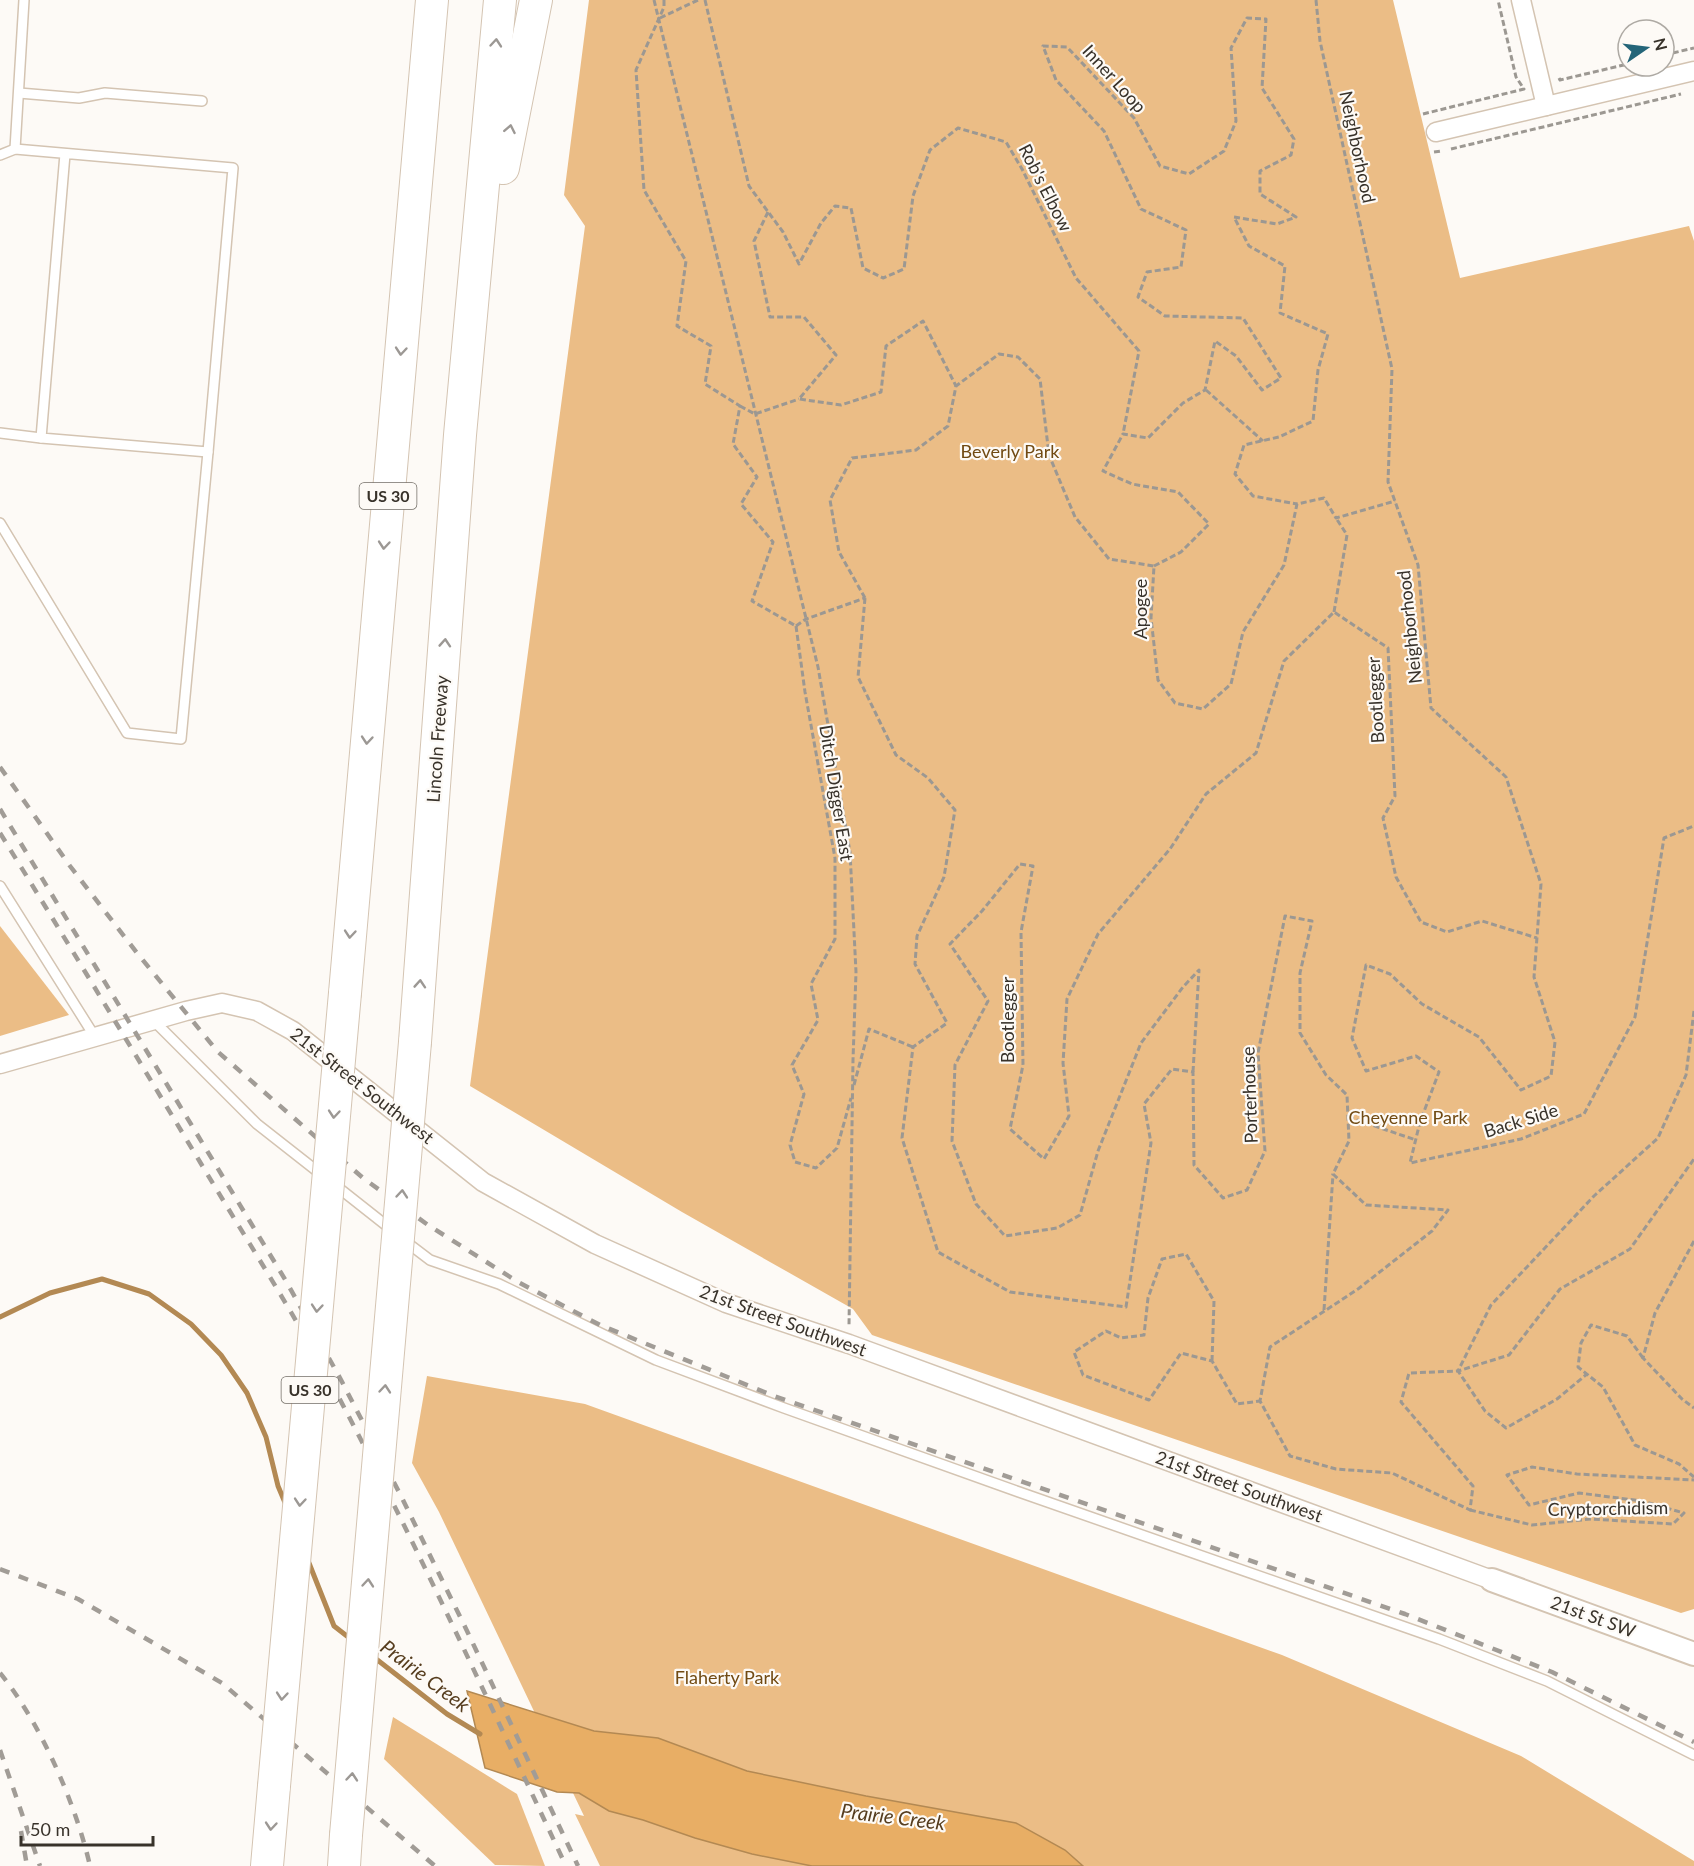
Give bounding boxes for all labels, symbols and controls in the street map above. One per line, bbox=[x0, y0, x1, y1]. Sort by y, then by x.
north arrow bbox=[1616, 18, 1676, 78]
text: N bbox=[1650, 36, 1672, 53]
one-way arrow bbox=[489, 38, 502, 47]
street label: Inner Loop bbox=[1078, 40, 1151, 117]
street label: Neighborhood bbox=[1335, 89, 1381, 205]
one-way arrow bbox=[503, 125, 516, 135]
street label: Rob's Elbow bbox=[1014, 140, 1077, 235]
one-way arrow bbox=[395, 347, 408, 356]
park label: Beverly Park bbox=[961, 440, 1060, 462]
road number: US 30 bbox=[360, 483, 416, 509]
one-way arrow bbox=[378, 541, 391, 550]
street label: Neighborhood bbox=[1392, 569, 1426, 685]
street label: Apogee bbox=[1129, 579, 1151, 639]
one-way arrow bbox=[438, 638, 451, 647]
street label: Bootlegger bbox=[1362, 656, 1388, 744]
street label: Lincoln Freeway bbox=[422, 674, 452, 803]
street label: Ditch Digger East bbox=[815, 723, 859, 863]
one-way arrow bbox=[361, 735, 374, 744]
one-way arrow bbox=[344, 929, 357, 938]
street label: Bootlegger bbox=[996, 976, 1018, 1063]
one-way arrow bbox=[413, 979, 426, 988]
street label: 21st Street Southwest bbox=[287, 1022, 439, 1148]
street label: Porterhouse bbox=[1236, 1046, 1262, 1144]
street label: Back Side bbox=[1481, 1098, 1560, 1142]
park label: Cheyenne Park bbox=[1348, 1106, 1468, 1128]
one-way arrow bbox=[328, 1109, 341, 1118]
one-way arrow bbox=[395, 1190, 408, 1199]
street label: 21st Street Southwest bbox=[697, 1280, 870, 1361]
one-way arrow bbox=[311, 1303, 324, 1312]
road number: US 30 bbox=[282, 1377, 338, 1403]
one-way arrow bbox=[378, 1384, 391, 1393]
street label: 21st Street Southwest bbox=[1153, 1446, 1326, 1527]
street label: Cryptorchidism bbox=[1548, 1496, 1668, 1520]
one-way arrow bbox=[294, 1498, 307, 1507]
one-way arrow bbox=[361, 1578, 374, 1587]
street label: 21st St SW bbox=[1548, 1591, 1639, 1642]
water label: Prairie Creek bbox=[376, 1634, 475, 1717]
park label: Flaherty Park bbox=[675, 1666, 780, 1688]
one-way arrow bbox=[276, 1692, 289, 1701]
one-way arrow bbox=[345, 1773, 358, 1782]
water label: Prairie Creek bbox=[839, 1798, 947, 1834]
scale bar bbox=[21, 1809, 153, 1847]
text: 50 m bbox=[30, 1818, 70, 1840]
one-way arrow bbox=[265, 1822, 278, 1831]

